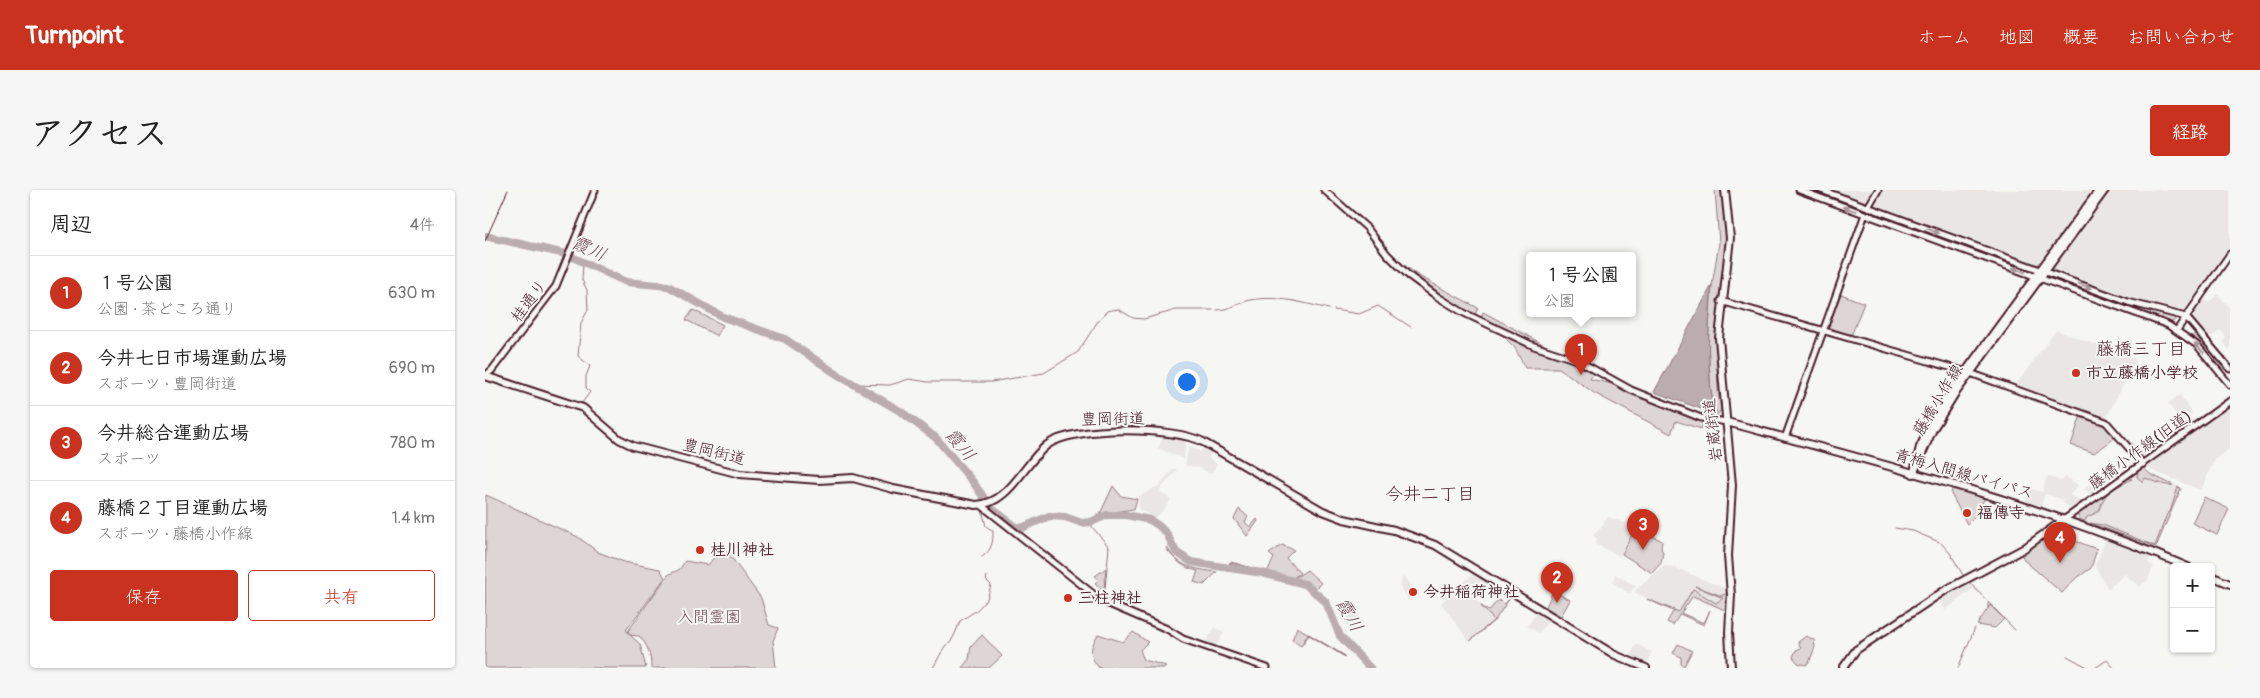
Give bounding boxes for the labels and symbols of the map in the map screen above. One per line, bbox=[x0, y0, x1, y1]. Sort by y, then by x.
one-way arrow bbox=[1842, 205, 1857, 213]
one-way arrow bbox=[1925, 228, 1940, 235]
water label: 霞川 bbox=[568, 231, 610, 267]
one-way arrow bbox=[2011, 266, 2026, 274]
street label: 桂通り bbox=[507, 276, 551, 326]
one-way arrow bbox=[2078, 283, 2093, 291]
pin: 1 bbox=[1565, 334, 1597, 375]
district label: 藤橋三丁目 bbox=[2096, 338, 2186, 361]
one-way arrow bbox=[2193, 342, 2205, 354]
street label: 藤橋小作線 bbox=[1909, 361, 1967, 439]
place label: 市立藤橋小学校 bbox=[2086, 363, 2198, 383]
marker: 市立藤橋小学校 bbox=[2070, 367, 2082, 379]
your location bbox=[1174, 369, 1200, 395]
street label: 岩蔵街道 bbox=[1699, 397, 1727, 463]
street label: 藤橋小作線(旧道) bbox=[2084, 406, 2196, 494]
street label: 豊岡街道 bbox=[1081, 408, 1145, 430]
water label: 霞川 bbox=[940, 424, 980, 466]
street label: 豊岡街道 bbox=[681, 435, 747, 469]
street label: 青梅入間線バイパス bbox=[1892, 445, 2036, 503]
district label: 今井二丁目 bbox=[1385, 483, 1475, 506]
place label: 福傳寺 bbox=[1977, 503, 2025, 523]
marker: 福傳寺 bbox=[1961, 507, 1973, 519]
pin: 3 bbox=[1627, 509, 1659, 550]
pin: 4 bbox=[2044, 522, 2076, 563]
place label: 桂川神社 bbox=[710, 540, 774, 560]
marker: 桂川神社 bbox=[694, 544, 706, 556]
pin: 2 bbox=[1541, 562, 1573, 603]
place label: 今井稲荷神社 bbox=[1423, 582, 1519, 602]
marker: 今井稲荷神社 bbox=[1407, 586, 1419, 598]
place label: 三柱神社 bbox=[1078, 588, 1142, 608]
marker: 三柱神社 bbox=[1062, 592, 1074, 604]
water label: 霞川 bbox=[1330, 594, 1368, 636]
park label: 入間霊園 bbox=[677, 607, 741, 627]

